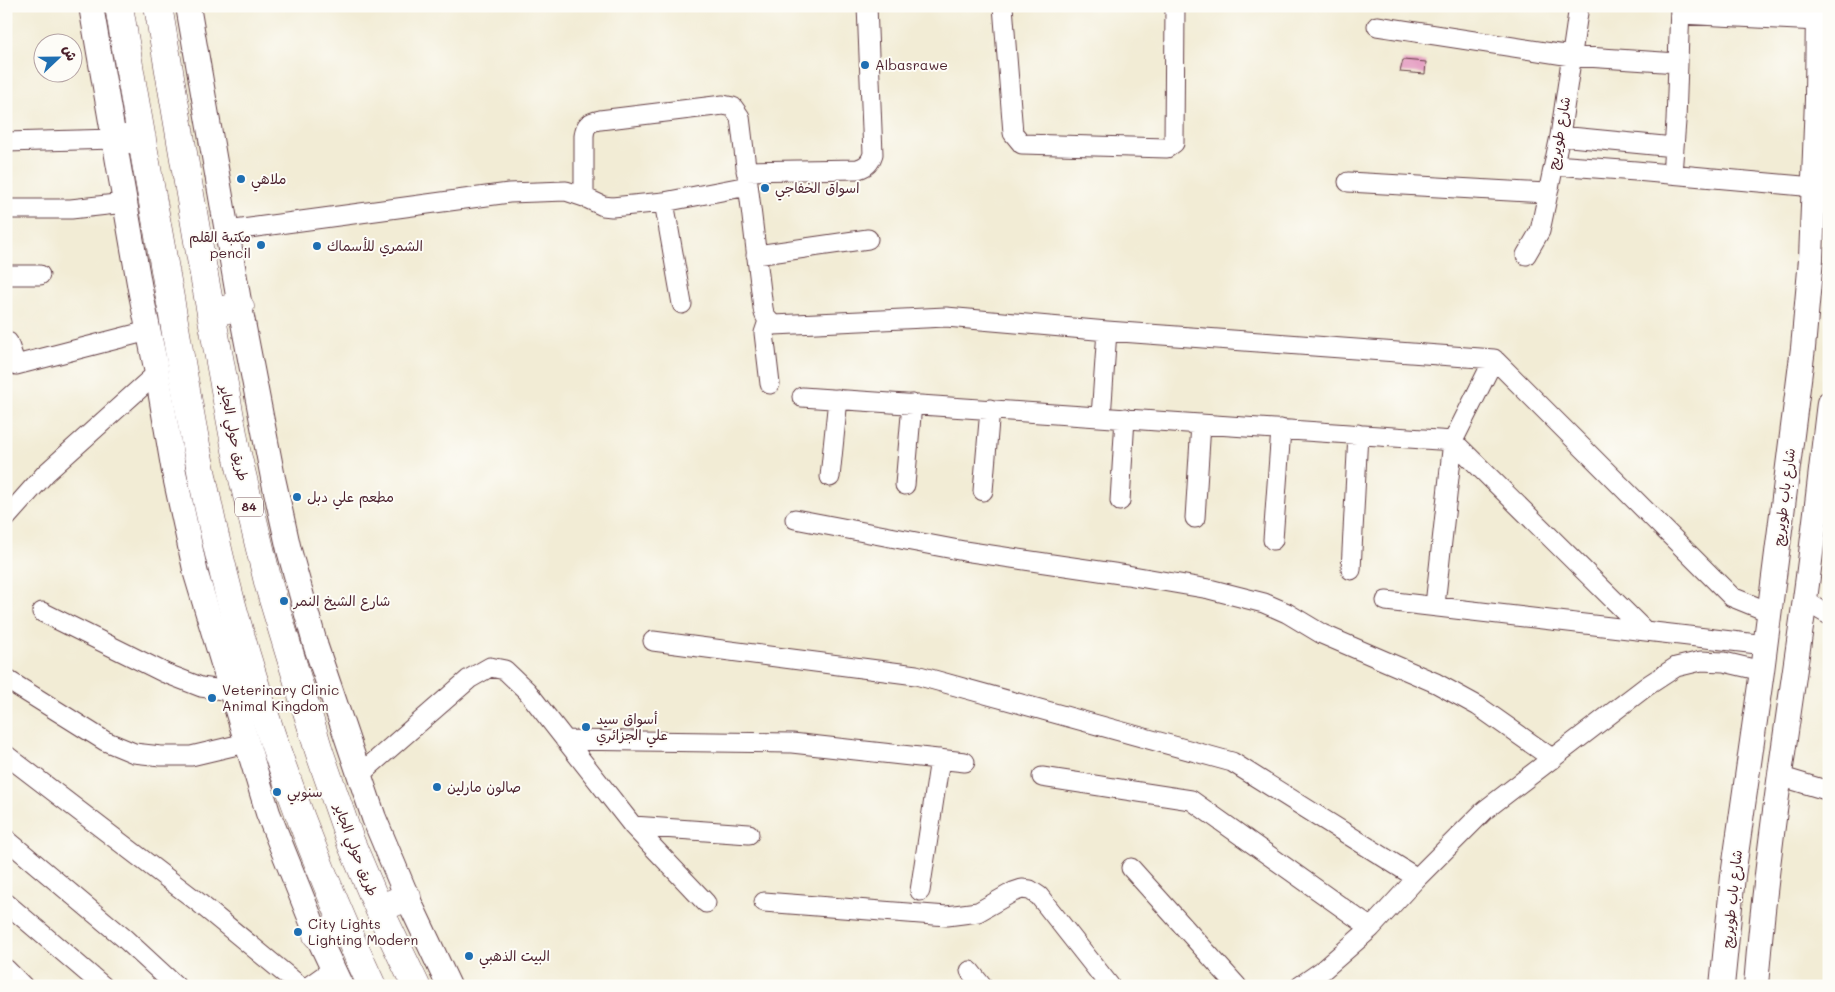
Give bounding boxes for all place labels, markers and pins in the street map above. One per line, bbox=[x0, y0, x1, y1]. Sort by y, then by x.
place label: Albasrawe bbox=[875, 55, 948, 74]
marker: Albasrawe bbox=[859, 59, 871, 71]
place label: ملاهي bbox=[251, 169, 286, 192]
marker: ملاهي bbox=[235, 173, 247, 185]
place label: اسواق الخفاجي bbox=[775, 178, 859, 201]
marker: اسواق الخفاجي bbox=[759, 182, 771, 194]
place label: مكتبة القلم pencil bbox=[189, 227, 251, 262]
place label: الشمري للأسماك bbox=[327, 236, 423, 257]
marker: مكتبة القلم pencil bbox=[255, 239, 267, 251]
marker: الشمري للأسماك bbox=[311, 240, 323, 252]
place label: مطعم علي دبل bbox=[307, 487, 394, 510]
marker: مطعم علي دبل bbox=[291, 491, 303, 503]
place label: شارع الشيخ النمر bbox=[293, 591, 390, 611]
marker: شارع الشيخ النمر bbox=[278, 595, 290, 607]
place label: Veterinary Clinic Animal Kingdom bbox=[222, 680, 339, 715]
marker: Veterinary Clinic Animal Kingdom bbox=[206, 692, 218, 704]
place label: أسواق سيد علي الجزائري bbox=[596, 709, 668, 748]
marker: أسواق سيد علي الجزائري bbox=[580, 721, 592, 733]
place label: صالون مارلين bbox=[447, 777, 521, 797]
marker: صالون مارلين bbox=[431, 781, 443, 793]
place label: سنوبي bbox=[287, 782, 322, 805]
marker: سنوبي bbox=[271, 786, 283, 798]
place label: City Lights Lighting Modern bbox=[308, 914, 418, 949]
marker: City Lights Lighting Modern bbox=[292, 926, 304, 938]
place label: البيت الذهبي bbox=[479, 946, 550, 969]
marker: البيت الذهبي bbox=[463, 950, 475, 962]

